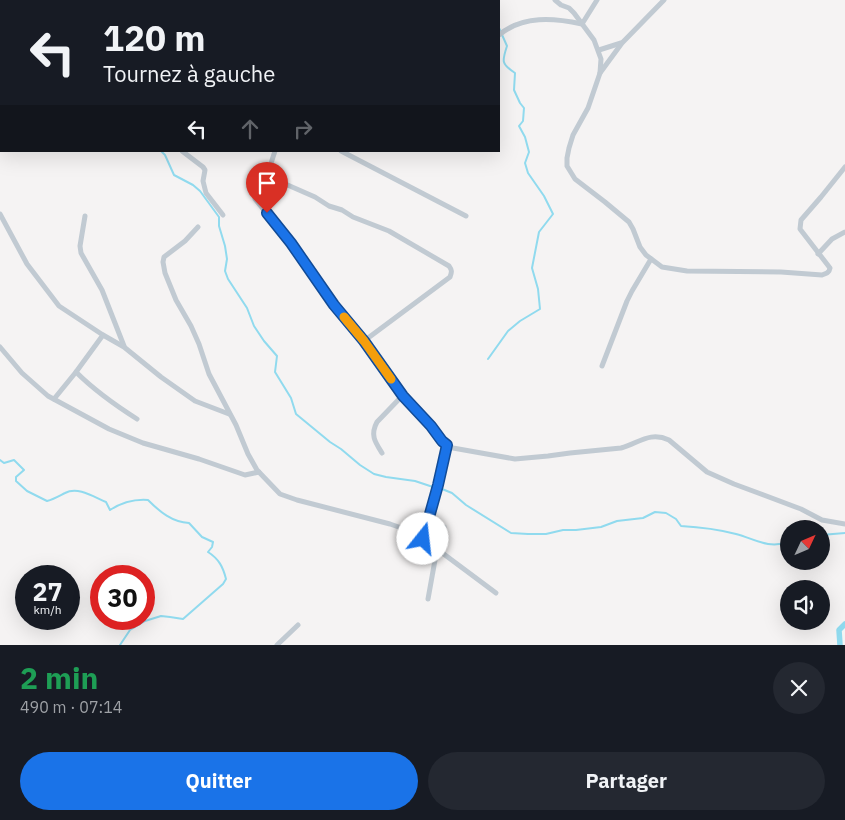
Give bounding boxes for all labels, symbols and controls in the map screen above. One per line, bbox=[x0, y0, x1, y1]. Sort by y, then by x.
text: 120 m bbox=[103, 15, 206, 61]
icon: left bbox=[20, 20, 85, 85]
text: Tournez à gauche bbox=[103, 59, 275, 88]
icon: left bbox=[183, 115, 211, 143]
icon: ahead bbox=[236, 115, 264, 143]
icon: right bbox=[289, 115, 317, 143]
pin bbox=[246, 162, 288, 213]
icon: arrive bbox=[253, 169, 281, 197]
position arrow bbox=[396, 512, 448, 564]
north arrow bbox=[780, 520, 830, 570]
map controls bbox=[780, 520, 830, 630]
speed limit sign: 30 bbox=[90, 565, 155, 630]
text: 27 bbox=[32, 575, 63, 608]
button: sound bbox=[780, 580, 830, 630]
text: km/h bbox=[33, 602, 62, 617]
text: 2 min bbox=[20, 658, 98, 697]
button: close bbox=[773, 662, 825, 714]
text: 490 m · 07:14 bbox=[20, 697, 122, 717]
button: Quitter bbox=[20, 752, 418, 810]
button: Partager bbox=[428, 752, 825, 810]

